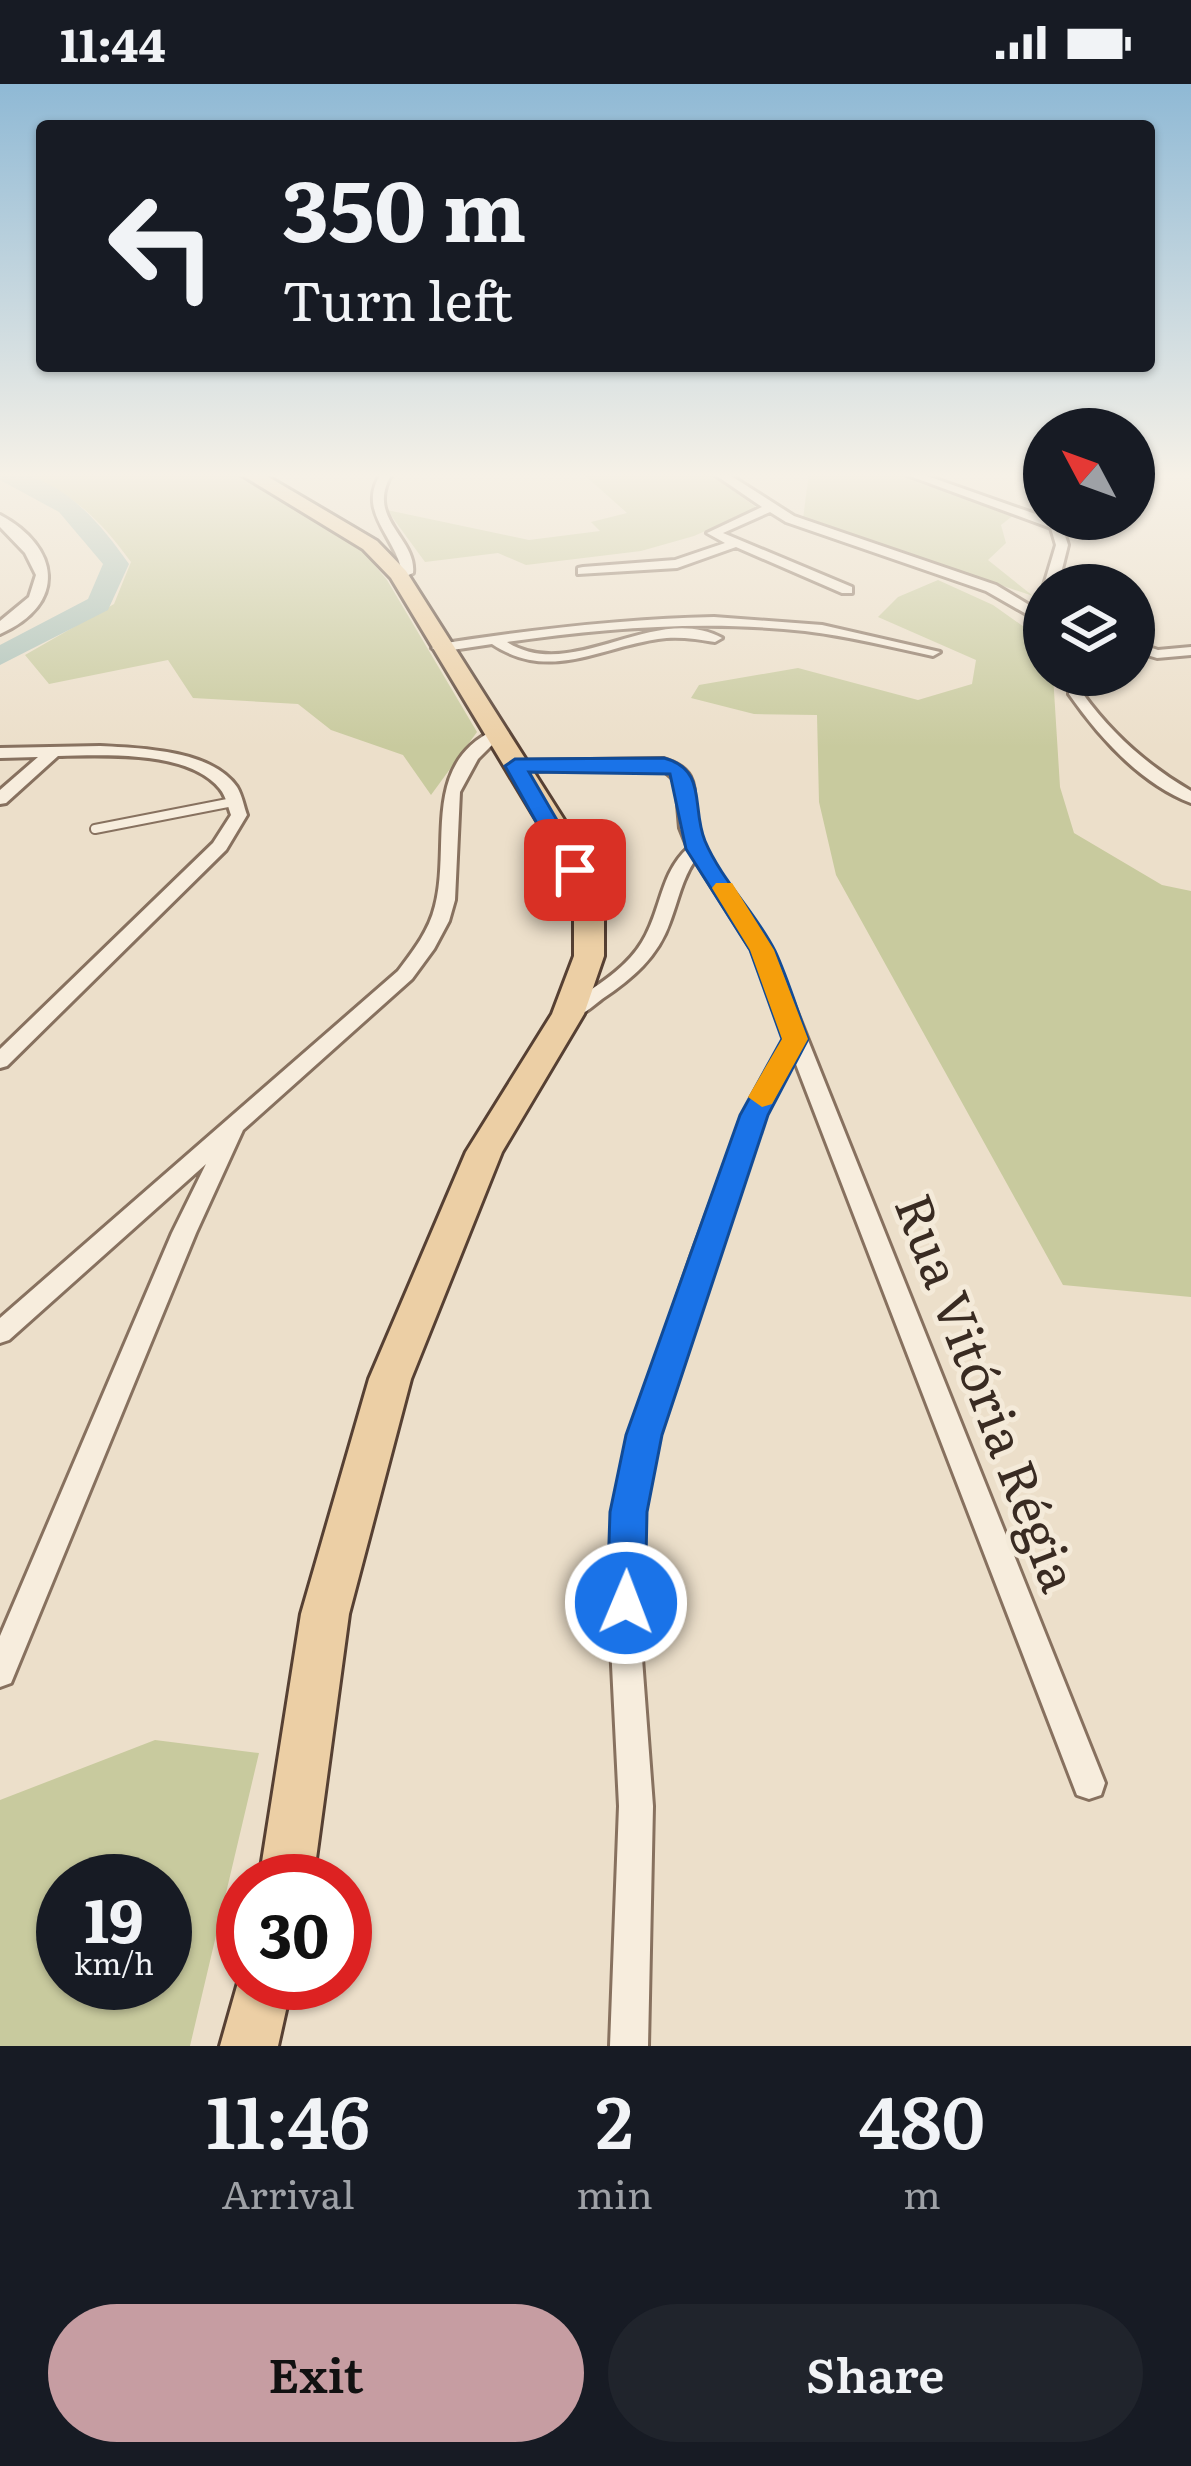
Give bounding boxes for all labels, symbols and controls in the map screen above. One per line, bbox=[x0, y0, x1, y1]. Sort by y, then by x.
text: 11:44 bbox=[60, 9, 166, 76]
text: 350 m bbox=[282, 143, 526, 268]
icon: left bbox=[84, 168, 240, 324]
text: Turn left bbox=[282, 257, 513, 338]
north arrow bbox=[1023, 408, 1155, 540]
map controls bbox=[1023, 408, 1155, 696]
button: layers bbox=[1023, 564, 1155, 696]
pin bbox=[524, 819, 626, 921]
icon: arrive bbox=[542, 837, 608, 903]
street label: Rua Vitória Régia bbox=[879, 1182, 1101, 1602]
position arrow bbox=[563, 1540, 689, 1666]
speed limit sign: 30 bbox=[216, 1854, 372, 2010]
text: 19 bbox=[84, 1872, 144, 1961]
text: km/h bbox=[74, 1940, 154, 1984]
text: 11:46 bbox=[206, 2064, 370, 2171]
text: 2 bbox=[596, 2064, 633, 2171]
text: 480 bbox=[859, 2064, 985, 2171]
text: Arrival bbox=[221, 2163, 355, 2221]
text: min bbox=[576, 2163, 653, 2221]
text: m bbox=[903, 2163, 941, 2221]
button: Exit bbox=[48, 2304, 584, 2442]
button: Share bbox=[608, 2304, 1143, 2442]

